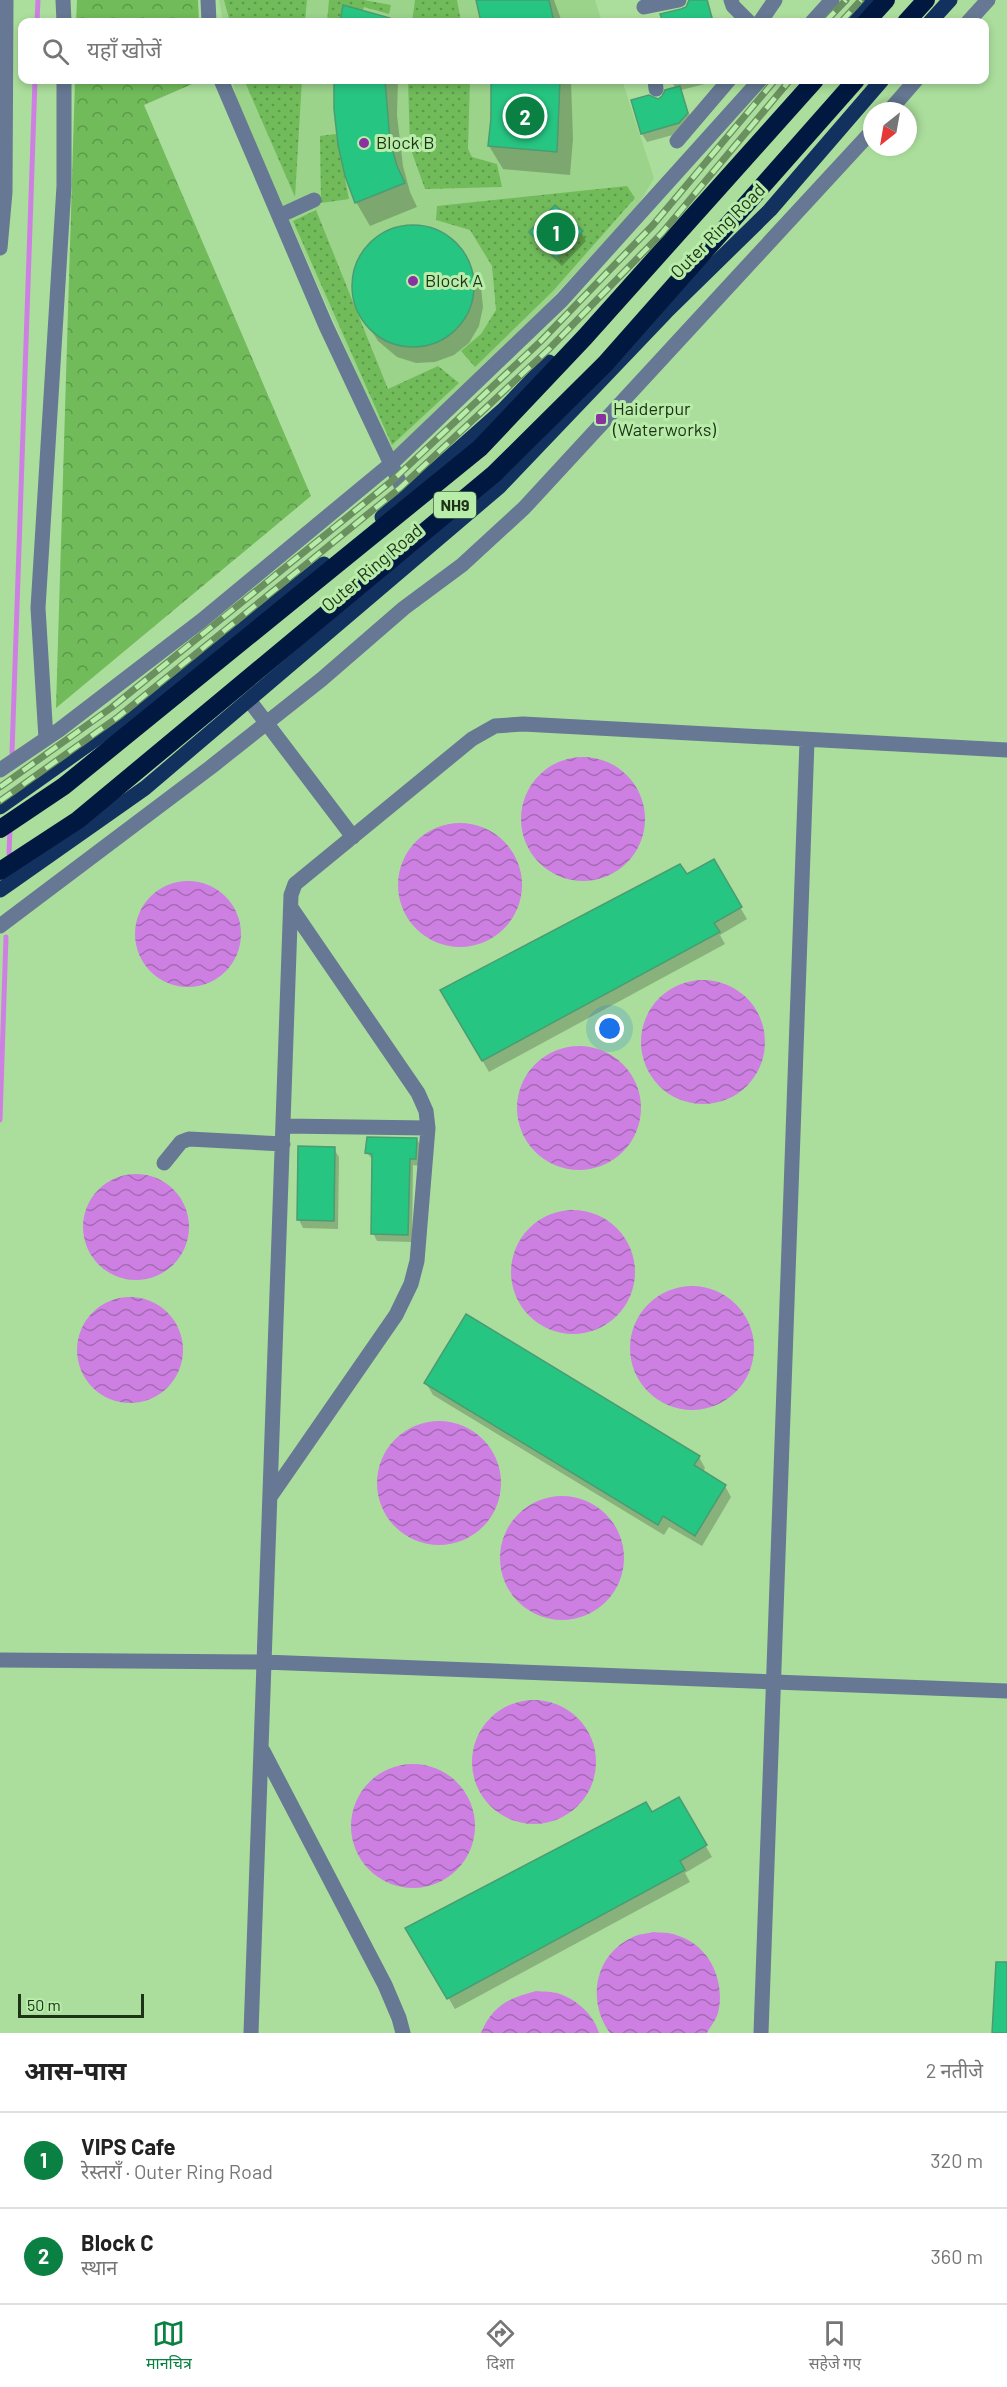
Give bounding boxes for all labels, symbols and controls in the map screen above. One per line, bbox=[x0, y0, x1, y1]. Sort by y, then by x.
search box bbox=[18, 18, 989, 84]
icon: search bbox=[39, 35, 72, 68]
text: यहाँ खोजें bbox=[87, 36, 162, 62]
pin: 2 bbox=[506, 94, 544, 138]
north arrow bbox=[863, 102, 917, 156]
place label: Block B bbox=[376, 131, 435, 153]
marker: Block B bbox=[357, 136, 371, 150]
street label: Outer Ring Road bbox=[665, 178, 769, 282]
pin: 1 bbox=[536, 210, 576, 254]
place label: Block A bbox=[425, 269, 483, 291]
marker: Block A bbox=[406, 274, 420, 288]
place label: Haiderpur (Waterworks) bbox=[612, 397, 716, 440]
marker: Haiderpur (Waterworks) bbox=[594, 412, 608, 426]
road number: NH9 bbox=[434, 492, 476, 518]
street label: Outer Ring Road bbox=[316, 519, 426, 616]
your location bbox=[595, 1014, 624, 1043]
scale bar bbox=[18, 1991, 144, 2018]
text: 50 m bbox=[27, 1995, 61, 2014]
text: आस-पास bbox=[24, 2054, 126, 2085]
text: 2 नतीजे bbox=[926, 2058, 983, 2082]
text: VIPS Cafe bbox=[81, 2133, 176, 2159]
text: 1 bbox=[40, 2148, 47, 2172]
text: 320 m bbox=[930, 2148, 983, 2172]
text: रेस्तराँ · Outer Ring Road bbox=[81, 2159, 273, 2183]
text: Block C bbox=[81, 2229, 154, 2255]
text: 2 bbox=[38, 2244, 49, 2268]
text: 360 m bbox=[931, 2244, 983, 2268]
text: स्थान bbox=[81, 2255, 117, 2279]
tab: मानचित्र bbox=[146, 2317, 192, 2376]
tab: दिशा bbox=[484, 2317, 517, 2376]
tab: सहेजे गए bbox=[809, 2317, 861, 2376]

